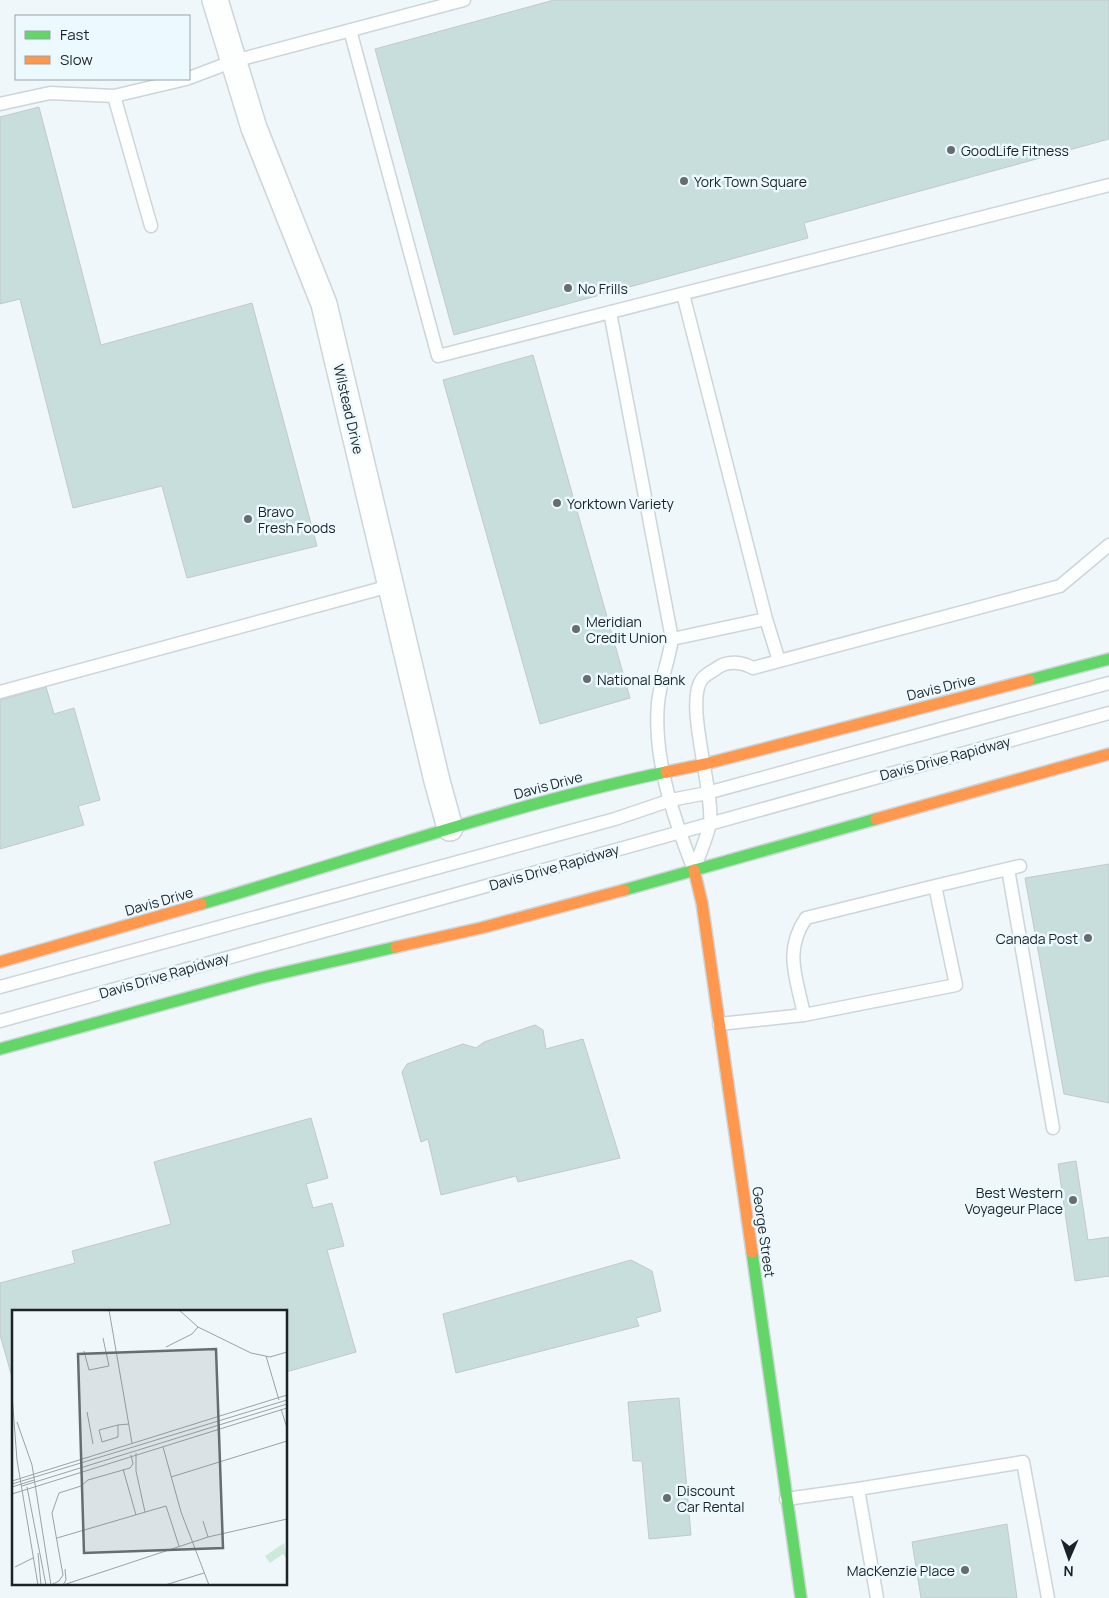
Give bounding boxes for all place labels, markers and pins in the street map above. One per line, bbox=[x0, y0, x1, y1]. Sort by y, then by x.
place label: GoodLife Fitness bbox=[961, 141, 1069, 160]
marker: GoodLife Fitness bbox=[945, 144, 957, 156]
place label: York Town Square bbox=[694, 172, 807, 191]
marker: York Town Square bbox=[678, 175, 690, 187]
place label: No Frills bbox=[578, 279, 628, 298]
marker: No Frills bbox=[562, 282, 574, 294]
place label: Yorktown Variety bbox=[567, 494, 675, 513]
marker: Yorktown Variety bbox=[551, 497, 563, 509]
place label: Bravo Fresh Foods bbox=[258, 502, 336, 537]
marker: Bravo Fresh Foods bbox=[242, 513, 254, 525]
place label: Meridian Credit Union bbox=[586, 612, 667, 647]
marker: Meridian Credit Union bbox=[570, 623, 582, 635]
place label: National Bank bbox=[597, 670, 686, 689]
marker: National Bank bbox=[581, 673, 593, 685]
place label: Canada Post bbox=[996, 929, 1078, 948]
marker: Canada Post bbox=[1082, 932, 1094, 944]
place label: Best Western Voyageur Place bbox=[965, 1183, 1063, 1218]
marker: Best Western Voyageur Place bbox=[1067, 1194, 1079, 1206]
place label: Discount Car Rental bbox=[677, 1481, 744, 1516]
marker: Discount Car Rental bbox=[661, 1492, 673, 1504]
place label: MacKenzie Place bbox=[847, 1561, 955, 1580]
marker: MacKenzie Place bbox=[959, 1564, 971, 1576]

